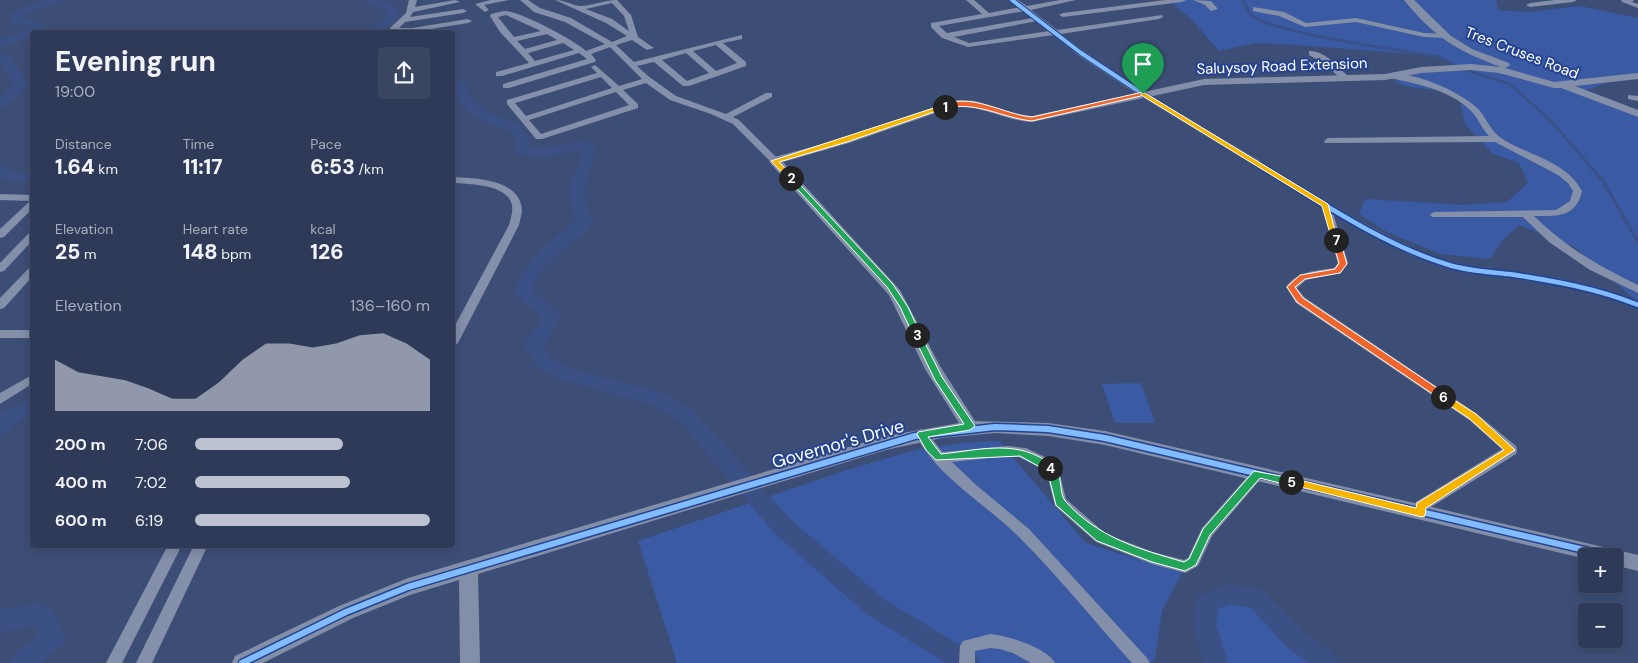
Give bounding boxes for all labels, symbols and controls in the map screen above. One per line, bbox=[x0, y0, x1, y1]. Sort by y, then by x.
street label: Tres Cruses Road bbox=[1462, 22, 1582, 84]
text: Evening run bbox=[55, 43, 216, 80]
pin bbox=[1122, 43, 1164, 94]
button: share bbox=[378, 47, 430, 99]
icon: arrive bbox=[1129, 50, 1157, 78]
street label: Saluysoy Road Extension bbox=[1196, 53, 1368, 79]
text: 19:00 bbox=[55, 81, 95, 102]
pin: 1 bbox=[932, 94, 958, 120]
text: 1 bbox=[943, 98, 948, 116]
text: Distance bbox=[55, 135, 112, 153]
text: Time bbox=[183, 135, 214, 153]
text: Pace bbox=[310, 135, 342, 153]
text: 1.64 bbox=[55, 153, 95, 181]
text: 11:17 bbox=[183, 153, 223, 181]
text: 6:53 bbox=[310, 153, 355, 181]
text: km bbox=[95, 160, 118, 178]
text: /km bbox=[355, 160, 384, 178]
pin: 2 bbox=[778, 166, 804, 190]
text: 2 bbox=[787, 169, 796, 187]
text: Elevation bbox=[55, 220, 113, 238]
text: Heart rate bbox=[183, 220, 248, 238]
text: kcal bbox=[310, 220, 336, 238]
pin: 7 bbox=[1324, 228, 1348, 252]
text: 7 bbox=[1333, 231, 1340, 249]
text: 25 bbox=[55, 238, 80, 266]
text: 148 bbox=[183, 238, 218, 266]
text: 126 bbox=[310, 238, 344, 266]
text: m bbox=[80, 245, 96, 263]
text: bpm bbox=[218, 245, 251, 263]
text: Elevation bbox=[55, 295, 122, 316]
text: 136–160 m bbox=[350, 295, 430, 316]
pin: 3 bbox=[904, 322, 930, 348]
text: 3 bbox=[913, 326, 922, 344]
pin: 6 bbox=[1430, 384, 1456, 410]
text: 6 bbox=[1439, 388, 1448, 406]
street label: Governor's Drive bbox=[769, 414, 907, 474]
text: 200 m bbox=[55, 434, 106, 455]
text: 7:06 bbox=[135, 434, 168, 455]
pin: 4 bbox=[1038, 456, 1062, 480]
text: 4 bbox=[1046, 459, 1055, 477]
pin: 5 bbox=[1278, 470, 1304, 494]
text: 400 m bbox=[55, 472, 107, 493]
text: 7:02 bbox=[135, 472, 167, 493]
text: 5 bbox=[1287, 473, 1296, 491]
text: 600 m bbox=[55, 510, 107, 531]
text: 6:19 bbox=[135, 510, 163, 531]
map controls bbox=[1578, 548, 1623, 648]
button: + bbox=[1578, 548, 1623, 593]
button: − bbox=[1578, 603, 1623, 648]

